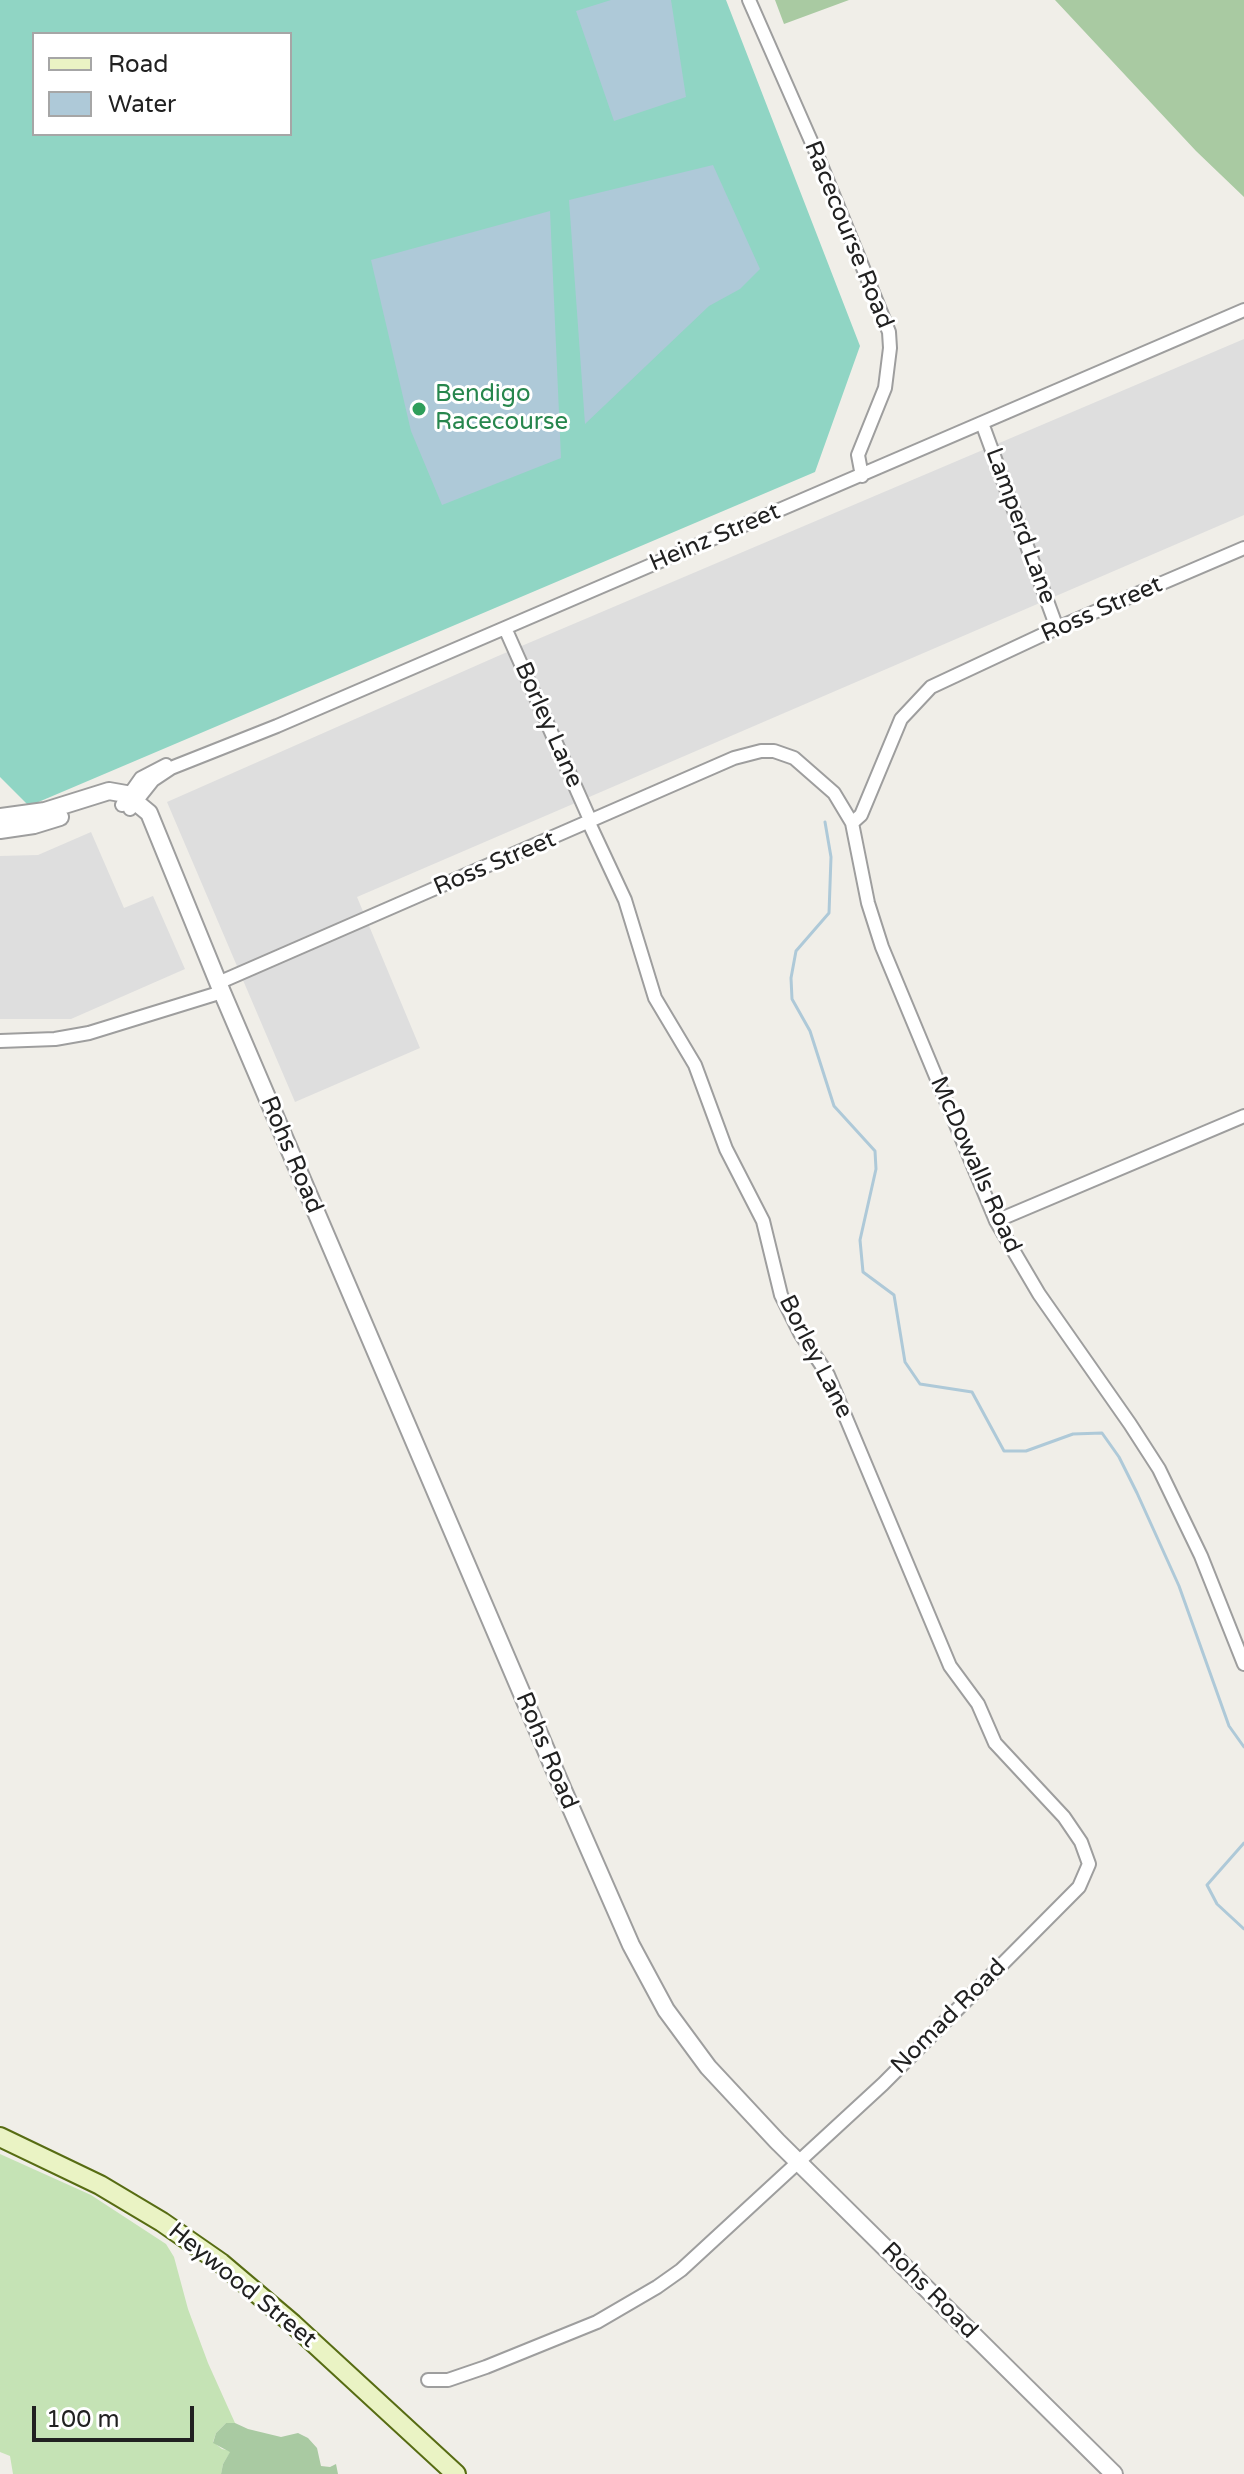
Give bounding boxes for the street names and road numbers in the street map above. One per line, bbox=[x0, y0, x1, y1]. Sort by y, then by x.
street label: Racecourse Road bbox=[797, 137, 899, 333]
street label: Lamperd Lane bbox=[978, 444, 1062, 608]
street label: Heinz Street bbox=[646, 498, 784, 578]
street label: Ross Street bbox=[1037, 570, 1167, 650]
street label: Borley Lane bbox=[508, 658, 588, 792]
street label: Ross Street bbox=[430, 825, 560, 903]
street label: McDowalls Road bbox=[923, 1072, 1027, 1258]
street label: Rohs Road bbox=[253, 1092, 329, 1218]
street label: Borley Lane bbox=[772, 1291, 858, 1423]
street label: Rohs Road bbox=[508, 1688, 584, 1814]
street label: Nomad Road bbox=[886, 1954, 1012, 2080]
street label: Heywood Street bbox=[162, 2217, 322, 2355]
street label: Rohs Road bbox=[875, 2237, 983, 2345]

